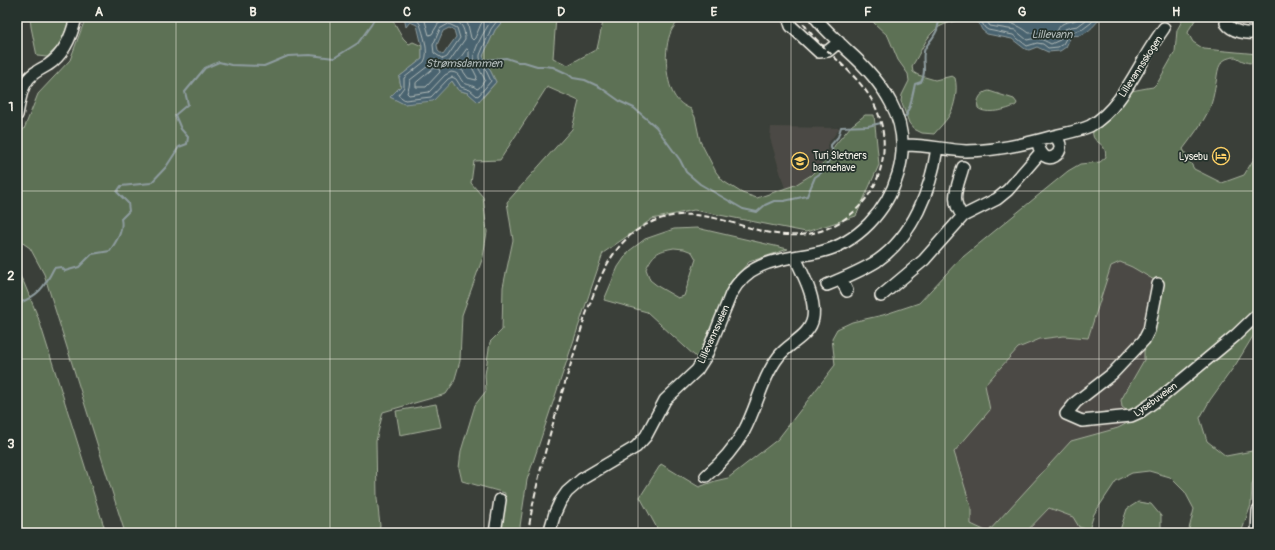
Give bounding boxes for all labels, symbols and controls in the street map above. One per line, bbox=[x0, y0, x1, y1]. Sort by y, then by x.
text: A bbox=[95, 4, 104, 20]
text: B bbox=[249, 4, 257, 20]
text: C bbox=[403, 4, 411, 20]
text: D bbox=[557, 4, 565, 20]
text: E bbox=[711, 4, 718, 20]
text: F bbox=[864, 4, 872, 20]
text: G bbox=[1018, 4, 1027, 20]
text: H bbox=[1172, 4, 1180, 20]
water label: Lillevann bbox=[1031, 28, 1073, 41]
street label: Lillevannsskogen bbox=[1116, 33, 1165, 100]
water label: Strømsdammen bbox=[426, 57, 503, 70]
text: 1 bbox=[8, 99, 14, 115]
hotel icon: Lysebu bbox=[1211, 146, 1231, 166]
place label: Turi Sletners barnehave bbox=[813, 150, 867, 174]
school or university icon: Turi Sletners barnehave bbox=[790, 151, 810, 171]
place label: Lysebu bbox=[1179, 151, 1208, 163]
text: 2 bbox=[7, 268, 15, 284]
street label: Lillevannsveien bbox=[696, 303, 732, 366]
street label: Lysebuveien bbox=[1131, 380, 1180, 420]
text: 3 bbox=[7, 436, 15, 452]

